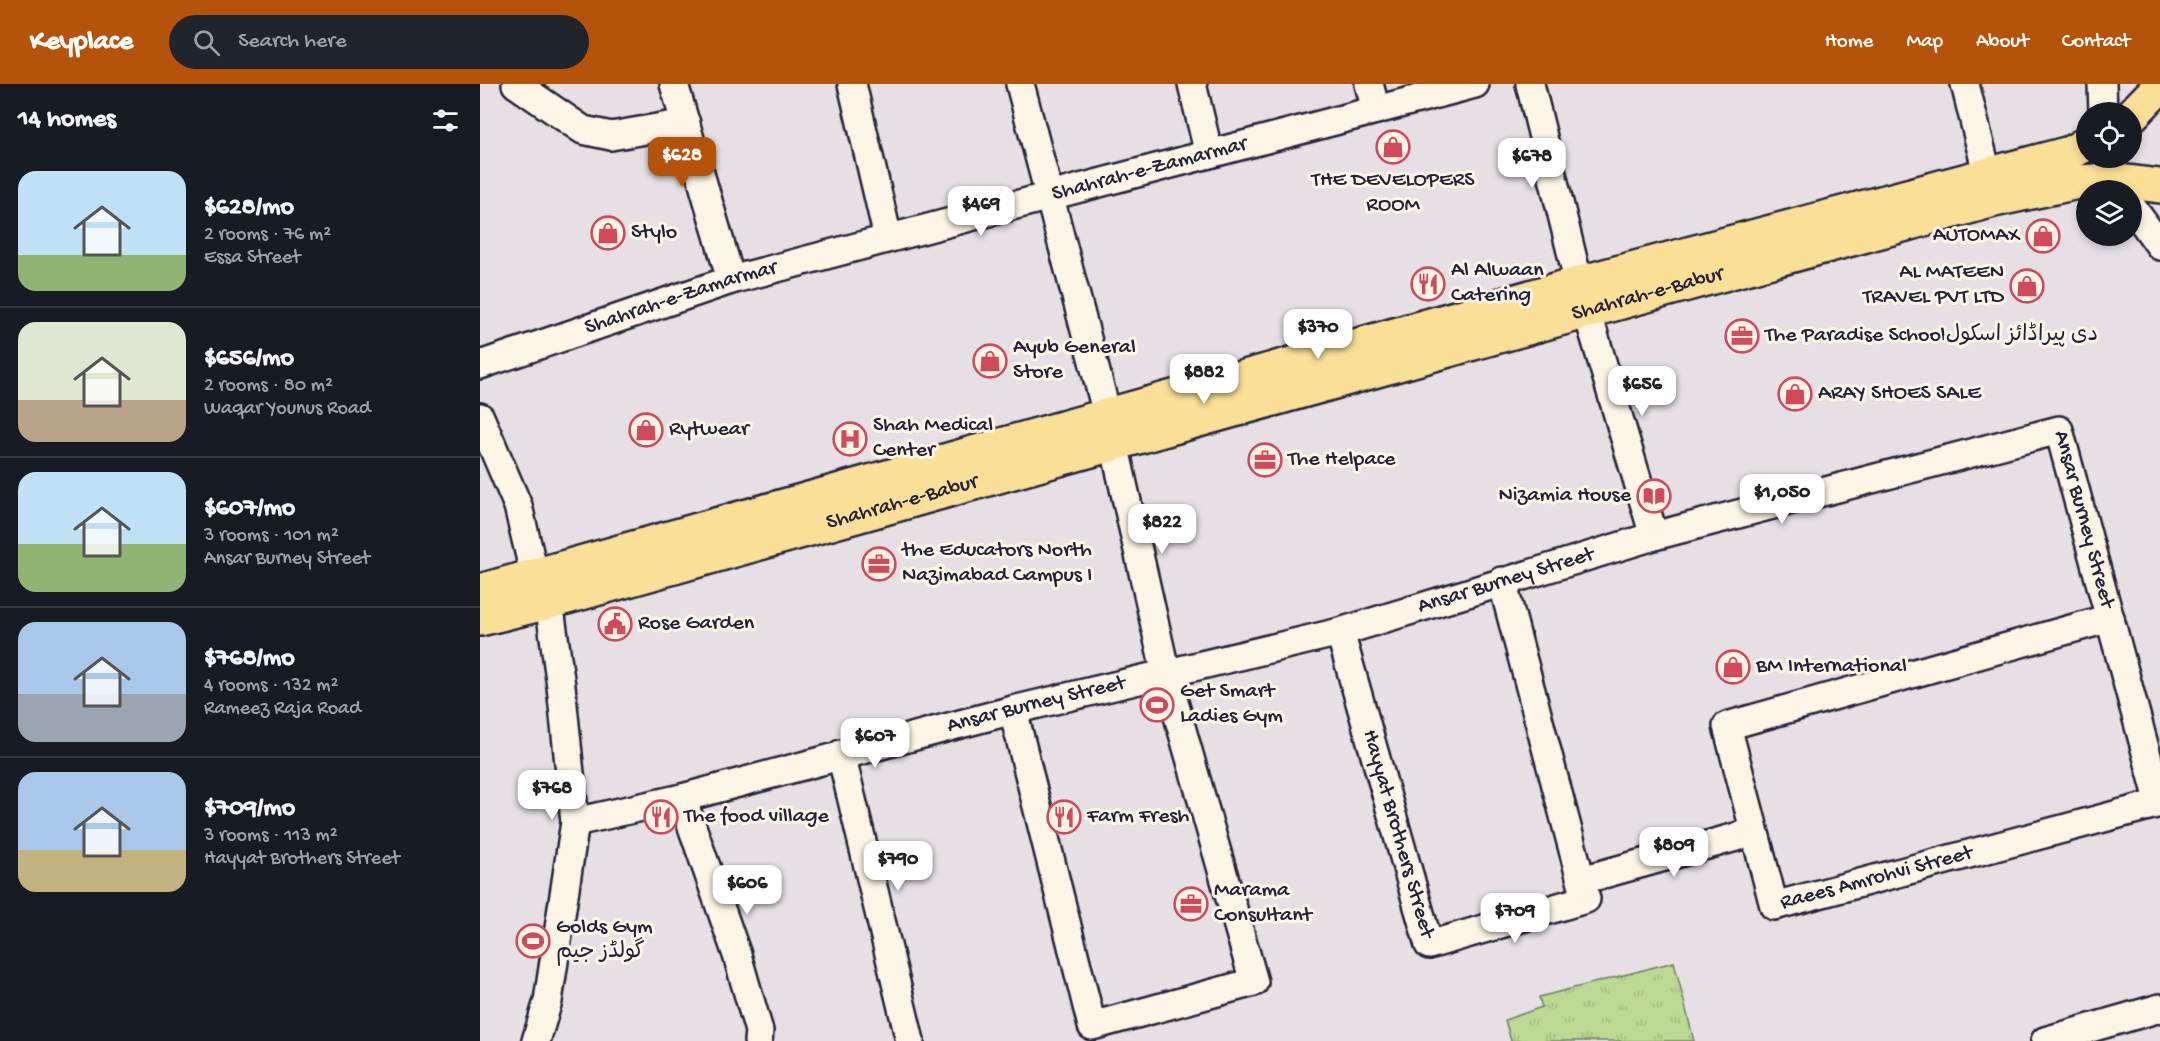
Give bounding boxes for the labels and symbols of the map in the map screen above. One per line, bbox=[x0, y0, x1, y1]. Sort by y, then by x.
shop icon: THE DEVELOPERS ROOM bbox=[1375, 129, 1411, 165]
street label: Shahrah-e-Zamarmar bbox=[1049, 131, 1252, 208]
pin: $628 bbox=[646, 137, 718, 188]
pin: $678 bbox=[1496, 138, 1568, 189]
place label: THE DEVELOPERS ROOM bbox=[1310, 168, 1475, 219]
pin: $469 bbox=[945, 186, 1017, 237]
shop icon: Stylo bbox=[590, 215, 626, 251]
shop icon: AUTOMAX bbox=[2025, 218, 2061, 254]
place label: Stylo bbox=[631, 220, 677, 246]
place label: AUTOMAX bbox=[1933, 223, 2021, 249]
street label: Shahrah-e-Zamarmar bbox=[581, 255, 782, 342]
place label: Al Alwaan Catering bbox=[1451, 258, 1544, 309]
place label: AL MATEEN TRAVEL PVT LTD bbox=[1861, 260, 2005, 311]
street label: Shahrah-e-Babur bbox=[1569, 261, 1729, 328]
restaurant icon: Al Alwaan Catering bbox=[1410, 266, 1446, 302]
shop icon: AL MATEEN TRAVEL PVT LTD bbox=[2009, 268, 2045, 304]
pin: $370 bbox=[1282, 309, 1354, 360]
office icon: The Paradise Schoolدی پیراڈائز اسکول bbox=[1724, 318, 1760, 354]
place label: The Paradise Schoolدی پیراڈائز اسکول bbox=[1763, 322, 2098, 349]
place label: Ayub General Store bbox=[1013, 335, 1136, 386]
shop icon: Ayub General Store bbox=[972, 343, 1008, 379]
pin: $882 bbox=[1168, 354, 1240, 405]
pin: $656 bbox=[1606, 366, 1678, 417]
shop icon: ARAY SHOES SALE bbox=[1777, 376, 1813, 412]
place label: ARAY SHOES SALE bbox=[1818, 381, 1982, 407]
shop icon: Rytwear bbox=[628, 412, 664, 448]
place label: Shah Medical Center bbox=[873, 413, 993, 464]
place label: Rytwear bbox=[669, 417, 751, 443]
hospital icon: Shah Medical Center bbox=[832, 421, 868, 457]
street label: Ansar Burney Street bbox=[2047, 428, 2120, 613]
office icon: The Helpace bbox=[1247, 442, 1283, 478]
place label: The Helpace bbox=[1286, 447, 1396, 473]
street label: Shahrah-e-Babur bbox=[824, 469, 983, 537]
pin: $1,050 bbox=[1733, 474, 1831, 525]
library icon: Nizamia House bbox=[1636, 478, 1672, 514]
place label: Nizamia House bbox=[1498, 483, 1632, 509]
pin: $822 bbox=[1126, 504, 1198, 555]
place label: the Educators North Nazimabad Campus I bbox=[900, 538, 1092, 589]
street label: Ansar Burney Street bbox=[1415, 541, 1599, 620]
office icon: the Educators North Nazimabad Campus I bbox=[861, 546, 897, 582]
public building icon: Rose Garden bbox=[597, 606, 633, 642]
place label: Rose Garden bbox=[638, 611, 755, 637]
shop icon: BM International bbox=[1715, 649, 1751, 685]
place label: BM International bbox=[1755, 654, 1907, 680]
street label: Ansar Burney Street bbox=[944, 670, 1130, 740]
place label: Get Smart Ladies Gym bbox=[1180, 679, 1283, 730]
sports icon: Get Smart Ladies Gym bbox=[1139, 687, 1175, 723]
pin: $607 bbox=[839, 718, 911, 769]
street label: Hayyat Brothers Street bbox=[1355, 727, 1440, 943]
pin: $768 bbox=[516, 770, 588, 821]
restaurant icon: The food village bbox=[643, 799, 679, 835]
restaurant icon: Farm Fresh bbox=[1046, 799, 1082, 835]
place label: The food village bbox=[682, 804, 829, 830]
place label: Farm Fresh bbox=[1086, 804, 1190, 830]
pin: $809 bbox=[1638, 827, 1710, 878]
street label: Raees Amrohvi Street bbox=[1778, 840, 1977, 917]
pin: $790 bbox=[862, 841, 934, 892]
pin: $606 bbox=[711, 865, 783, 916]
place label: Marama Consultant bbox=[1214, 878, 1314, 929]
office icon: Marama Consultant bbox=[1173, 886, 1209, 922]
pin: $709 bbox=[1479, 893, 1551, 944]
place label: Golds Gym گولڈز جیم bbox=[556, 915, 653, 966]
sports icon: Golds Gym گولڈز جیم bbox=[515, 923, 551, 959]

